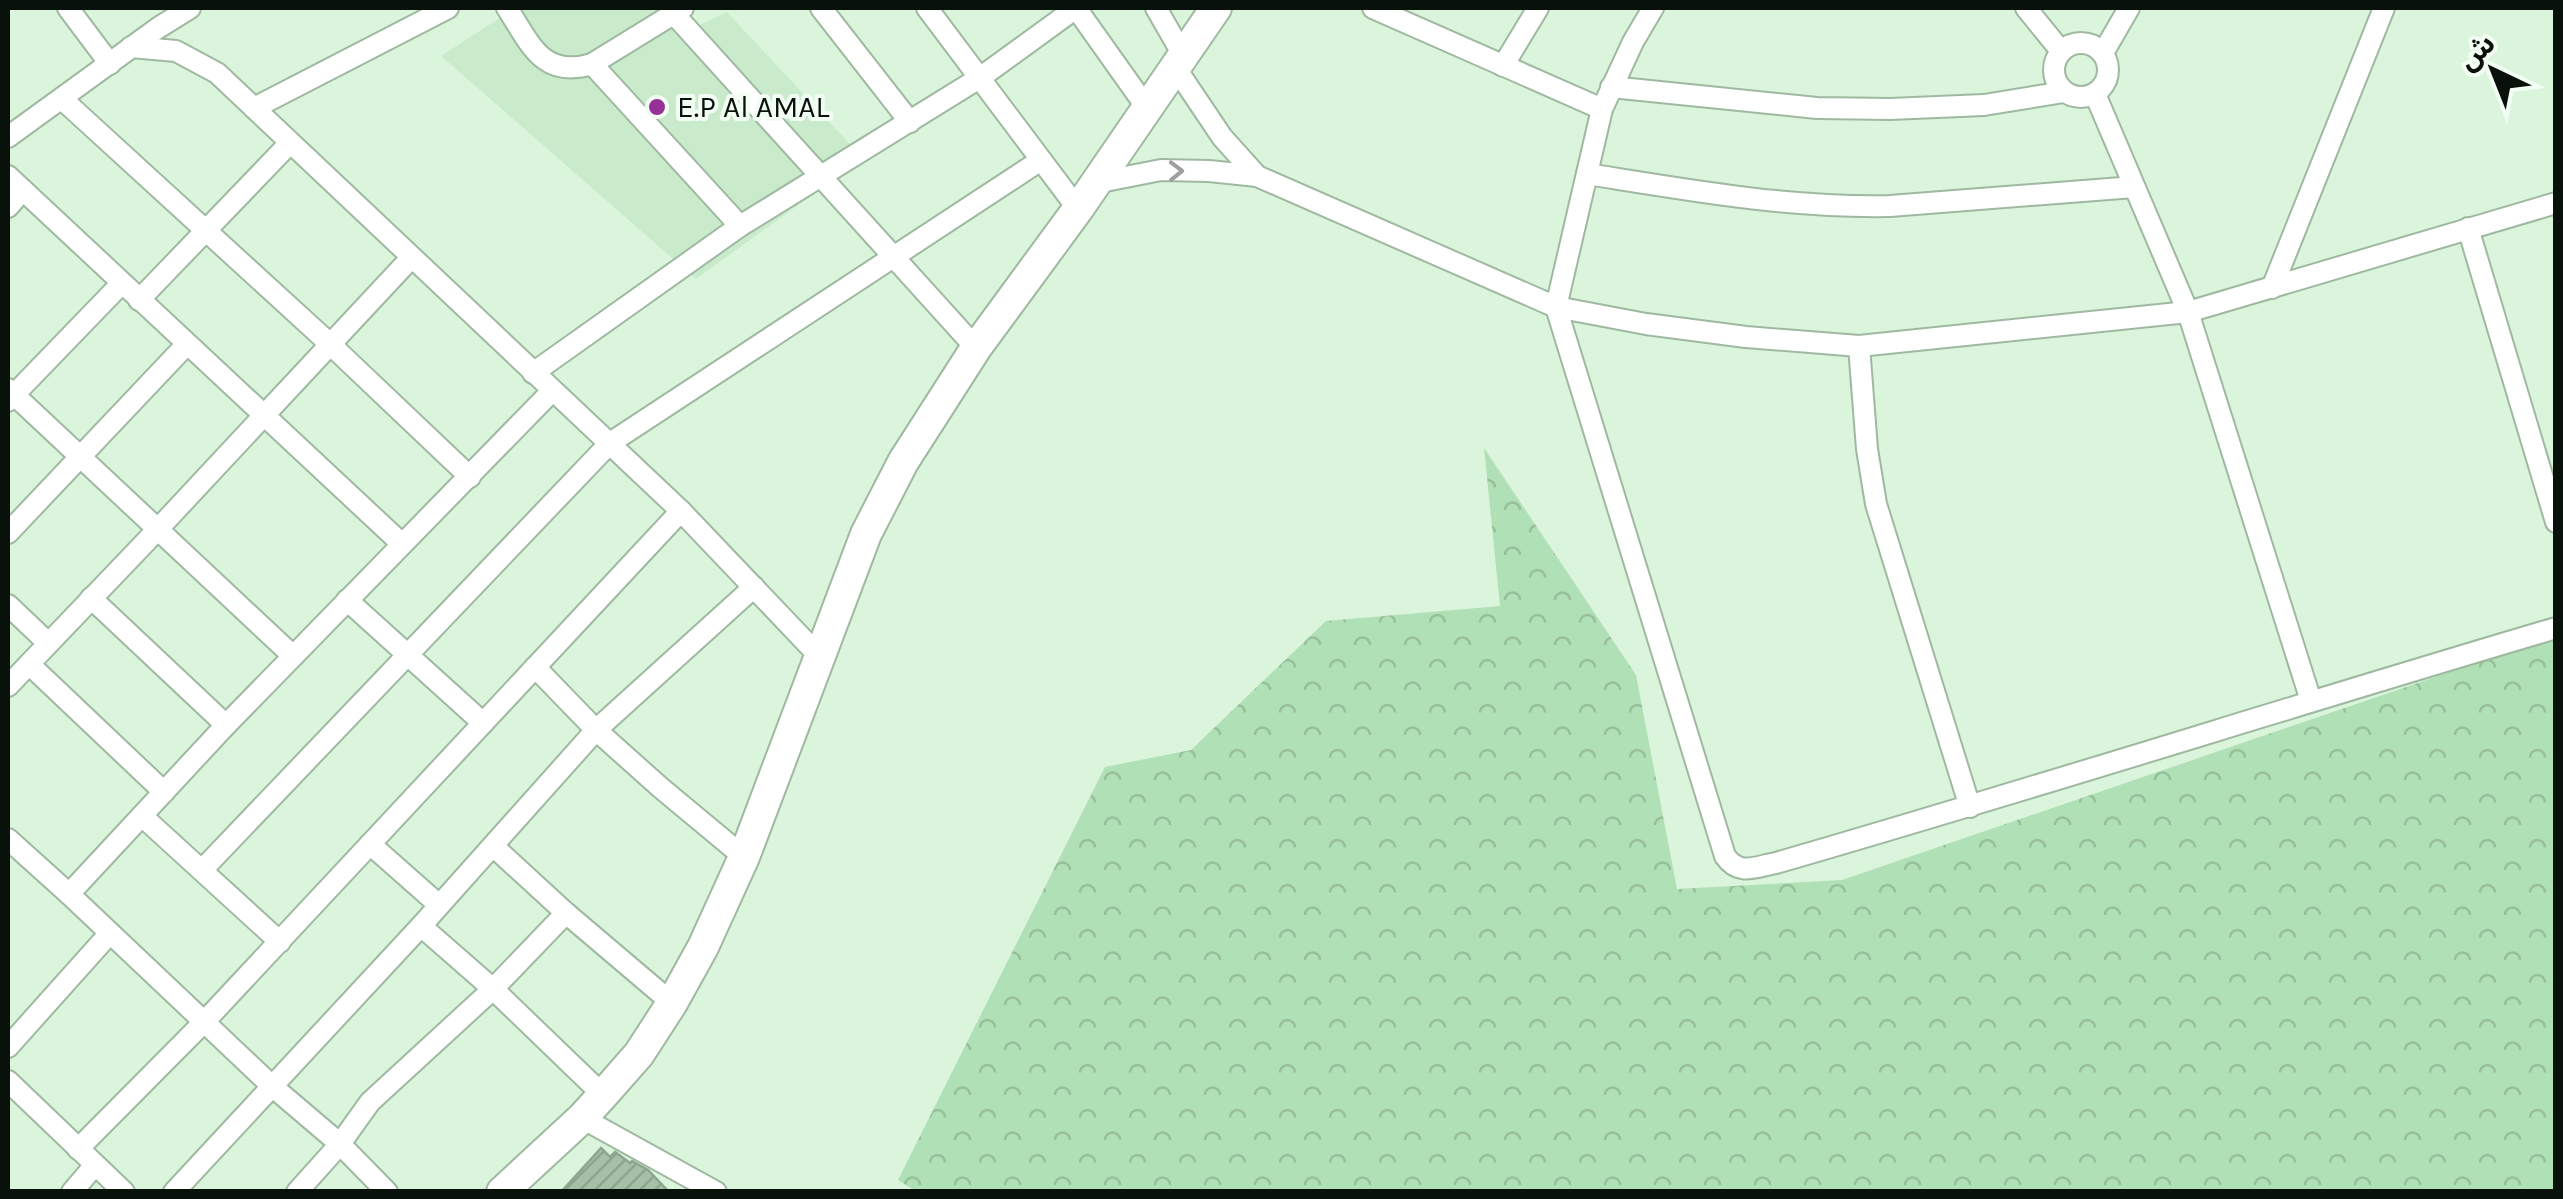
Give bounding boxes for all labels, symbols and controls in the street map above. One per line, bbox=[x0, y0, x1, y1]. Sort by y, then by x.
north arrow bbox=[2443, 20, 2543, 120]
text: ش bbox=[2451, 27, 2502, 77]
place label: E.P Al AMAL bbox=[677, 89, 830, 125]
marker: E.P Al AMAL bbox=[646, 96, 668, 118]
one-way arrow bbox=[1168, 160, 1184, 182]

